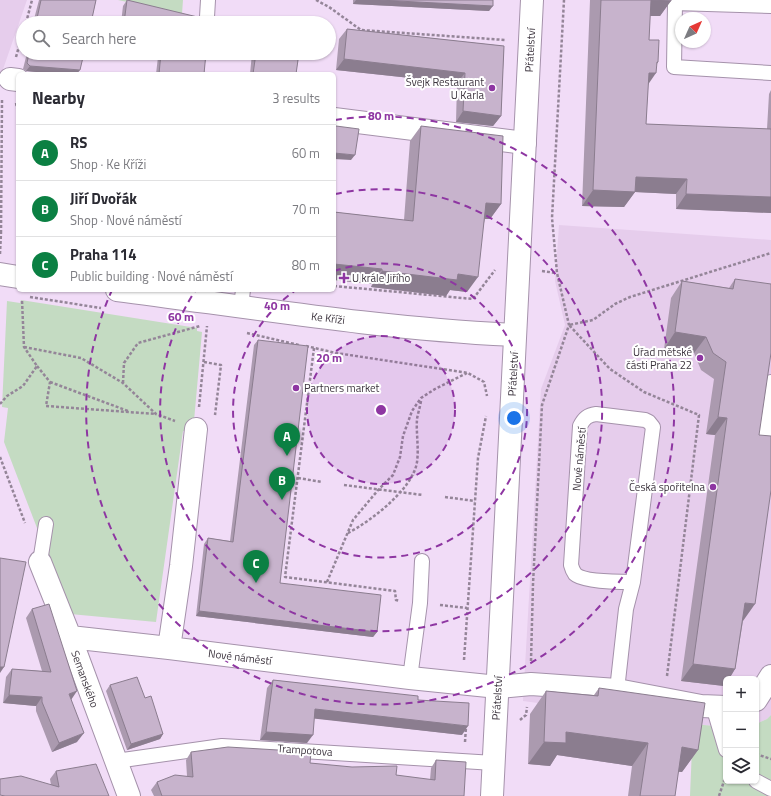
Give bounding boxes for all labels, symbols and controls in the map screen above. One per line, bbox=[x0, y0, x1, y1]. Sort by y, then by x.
north arrow bbox=[675, 12, 711, 48]
search box bbox=[16, 16, 336, 60]
street label: Přátelství bbox=[521, 26, 539, 73]
icon: search bbox=[30, 27, 52, 49]
text: Search here bbox=[62, 27, 136, 50]
place label: Švejk Restaurant U Karla bbox=[406, 74, 484, 103]
marker: Švejk Restaurant U Karla bbox=[487, 83, 497, 93]
text: Nearby bbox=[32, 85, 85, 111]
text: 3 results bbox=[272, 88, 320, 108]
text: 80 m bbox=[368, 106, 394, 125]
text: RS bbox=[70, 131, 87, 154]
text: A bbox=[41, 143, 49, 163]
text: 60 m bbox=[292, 143, 320, 163]
text: Shop · Ke Kříži bbox=[70, 154, 146, 174]
text: Jiří Dvořák bbox=[70, 187, 137, 210]
text: B bbox=[41, 199, 49, 219]
text: 70 m bbox=[292, 199, 320, 219]
text: Shop · Nové náměstí bbox=[70, 210, 182, 230]
text: Praha 114 bbox=[70, 243, 137, 266]
text: C bbox=[41, 255, 49, 275]
text: 80 m bbox=[292, 255, 320, 275]
text: Public building · Nové náměstí bbox=[70, 266, 233, 286]
place label: U krále Jiřího bbox=[352, 270, 410, 286]
marker: U krále Jiřího bbox=[339, 273, 349, 283]
text: 40 m bbox=[264, 296, 290, 315]
text: 60 m bbox=[168, 307, 194, 326]
street label: Ke Kříži bbox=[310, 308, 346, 328]
place label: Úřad mětské části Praha 22 bbox=[626, 344, 692, 373]
text: 20 m bbox=[316, 348, 342, 367]
street label: Přátelství bbox=[504, 350, 522, 397]
marker: Úřad mětské části Praha 22 bbox=[695, 353, 705, 363]
place label: Partners market bbox=[304, 380, 380, 396]
marker: Partners market bbox=[291, 383, 301, 393]
centre of rings bbox=[374, 403, 388, 417]
your location bbox=[504, 408, 524, 428]
pin: A bbox=[274, 423, 300, 456]
street label: Nové náměstí bbox=[568, 425, 590, 491]
pin: B bbox=[269, 467, 295, 500]
place label: Česká spořitelna bbox=[629, 479, 705, 495]
marker: Česká spořitelna bbox=[708, 482, 718, 492]
pin: C bbox=[243, 550, 269, 583]
street label: Nové náměstí bbox=[207, 645, 274, 669]
street label: Semanského bbox=[67, 648, 103, 710]
street label: Přátelství bbox=[488, 674, 506, 721]
map controls bbox=[723, 676, 759, 784]
button: + bbox=[723, 676, 759, 712]
button: − bbox=[723, 712, 759, 748]
street label: Trampotova bbox=[277, 740, 334, 760]
button: layers bbox=[723, 748, 759, 784]

